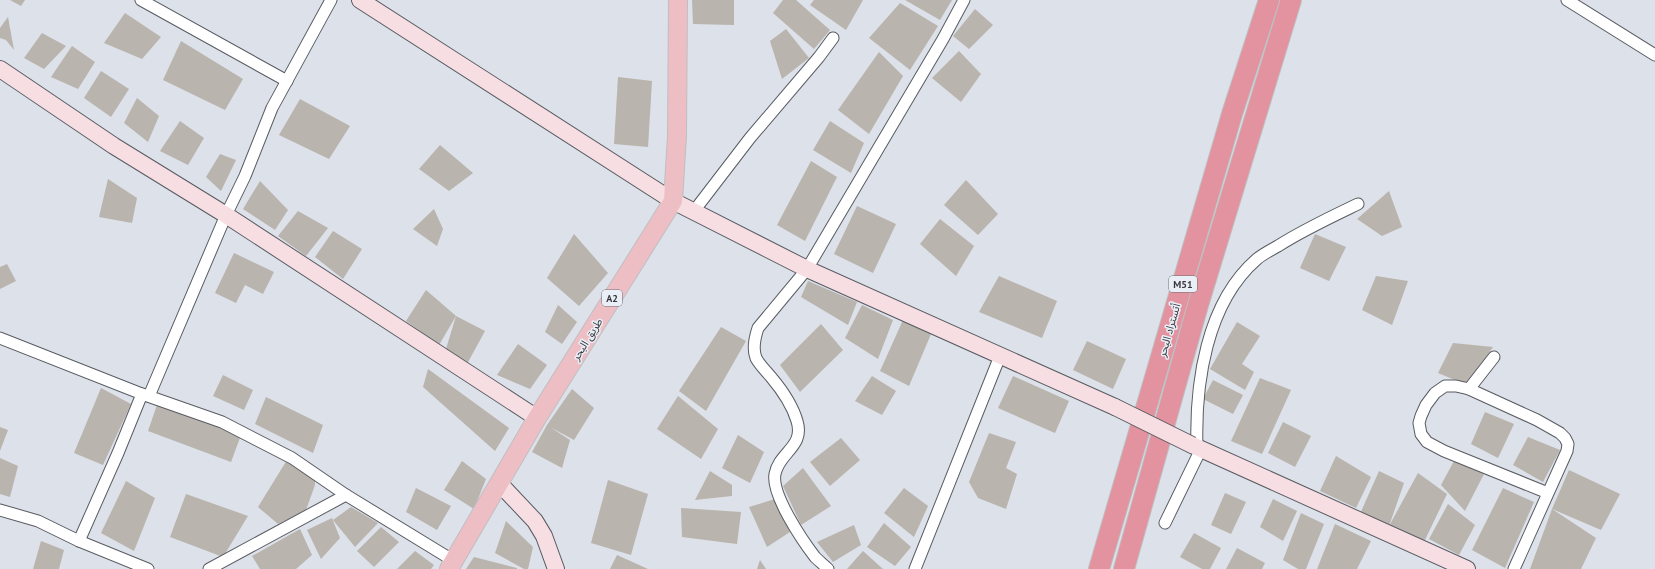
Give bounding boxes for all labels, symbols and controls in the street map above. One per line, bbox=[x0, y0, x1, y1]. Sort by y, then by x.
road number: M51 bbox=[1169, 276, 1197, 292]
road number: A2 bbox=[602, 290, 622, 306]
street label: أتستراد البحر bbox=[1154, 301, 1183, 359]
street label: طريق البحر bbox=[568, 315, 605, 364]

